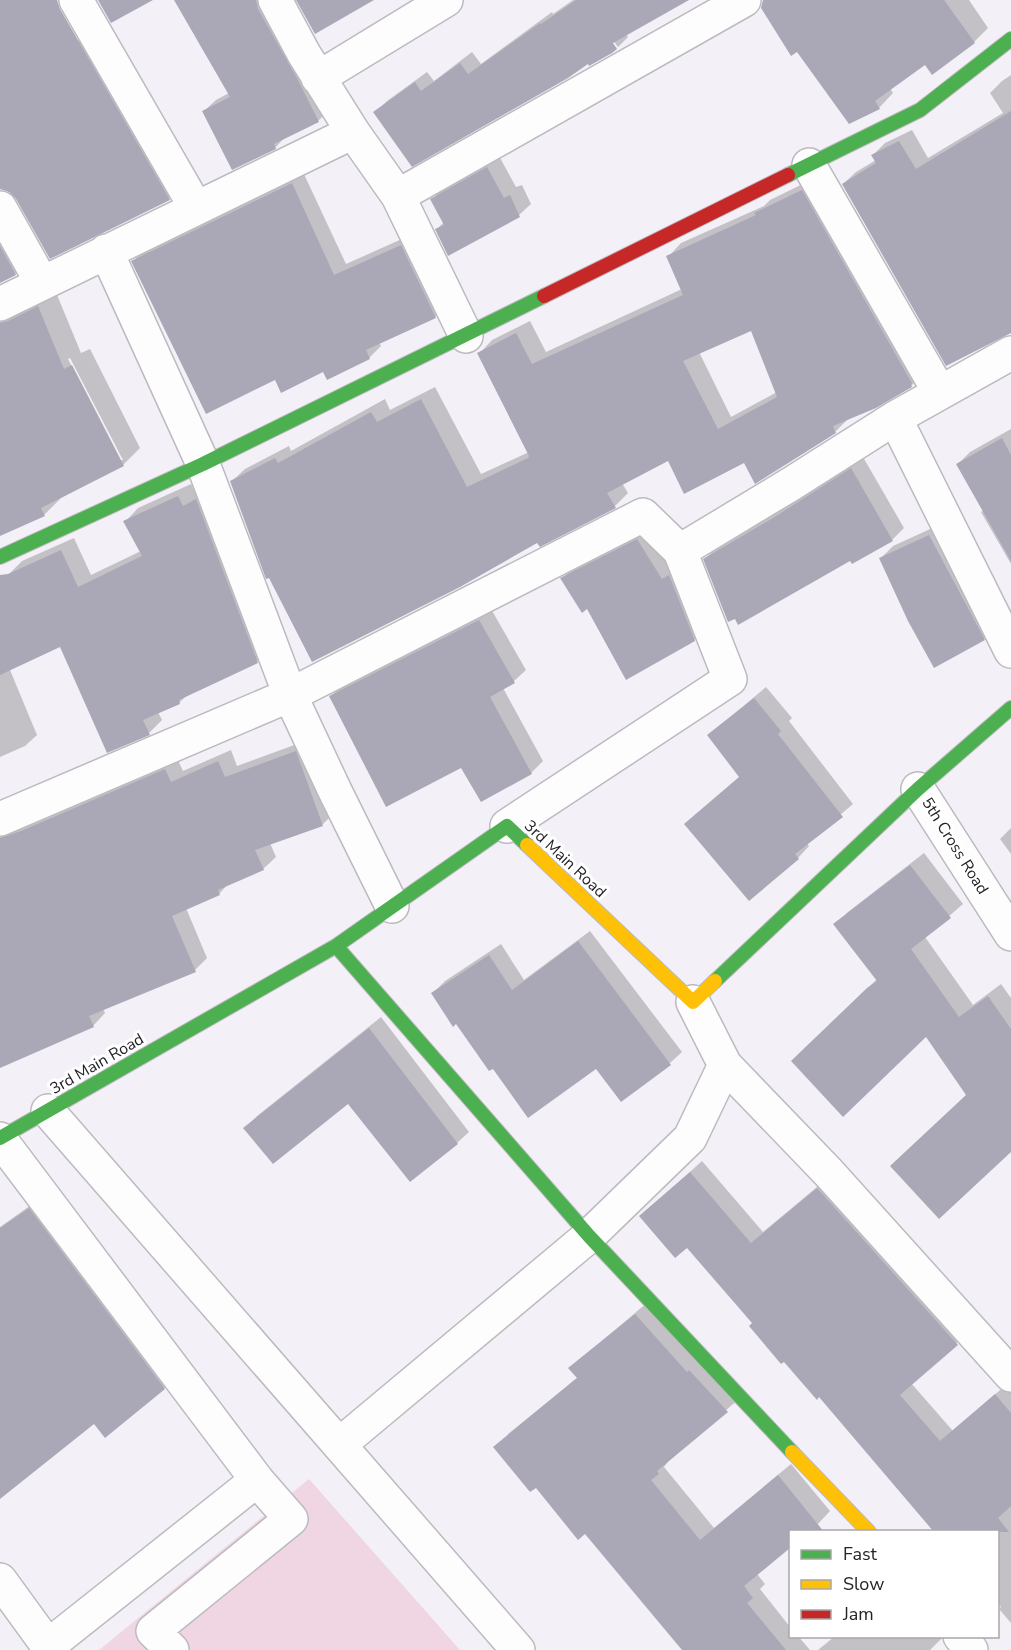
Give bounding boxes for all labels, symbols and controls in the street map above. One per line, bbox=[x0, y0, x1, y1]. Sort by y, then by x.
street label: 5th Cross Road bbox=[916, 793, 994, 899]
street label: 3rd Main Road bbox=[519, 815, 611, 903]
street label: 3rd Main Road bbox=[46, 1028, 148, 1100]
legend bbox=[789, 1530, 999, 1638]
text: Fast bbox=[843, 1542, 878, 1566]
text: Slow bbox=[843, 1572, 884, 1596]
text: Jam bbox=[842, 1602, 874, 1626]

